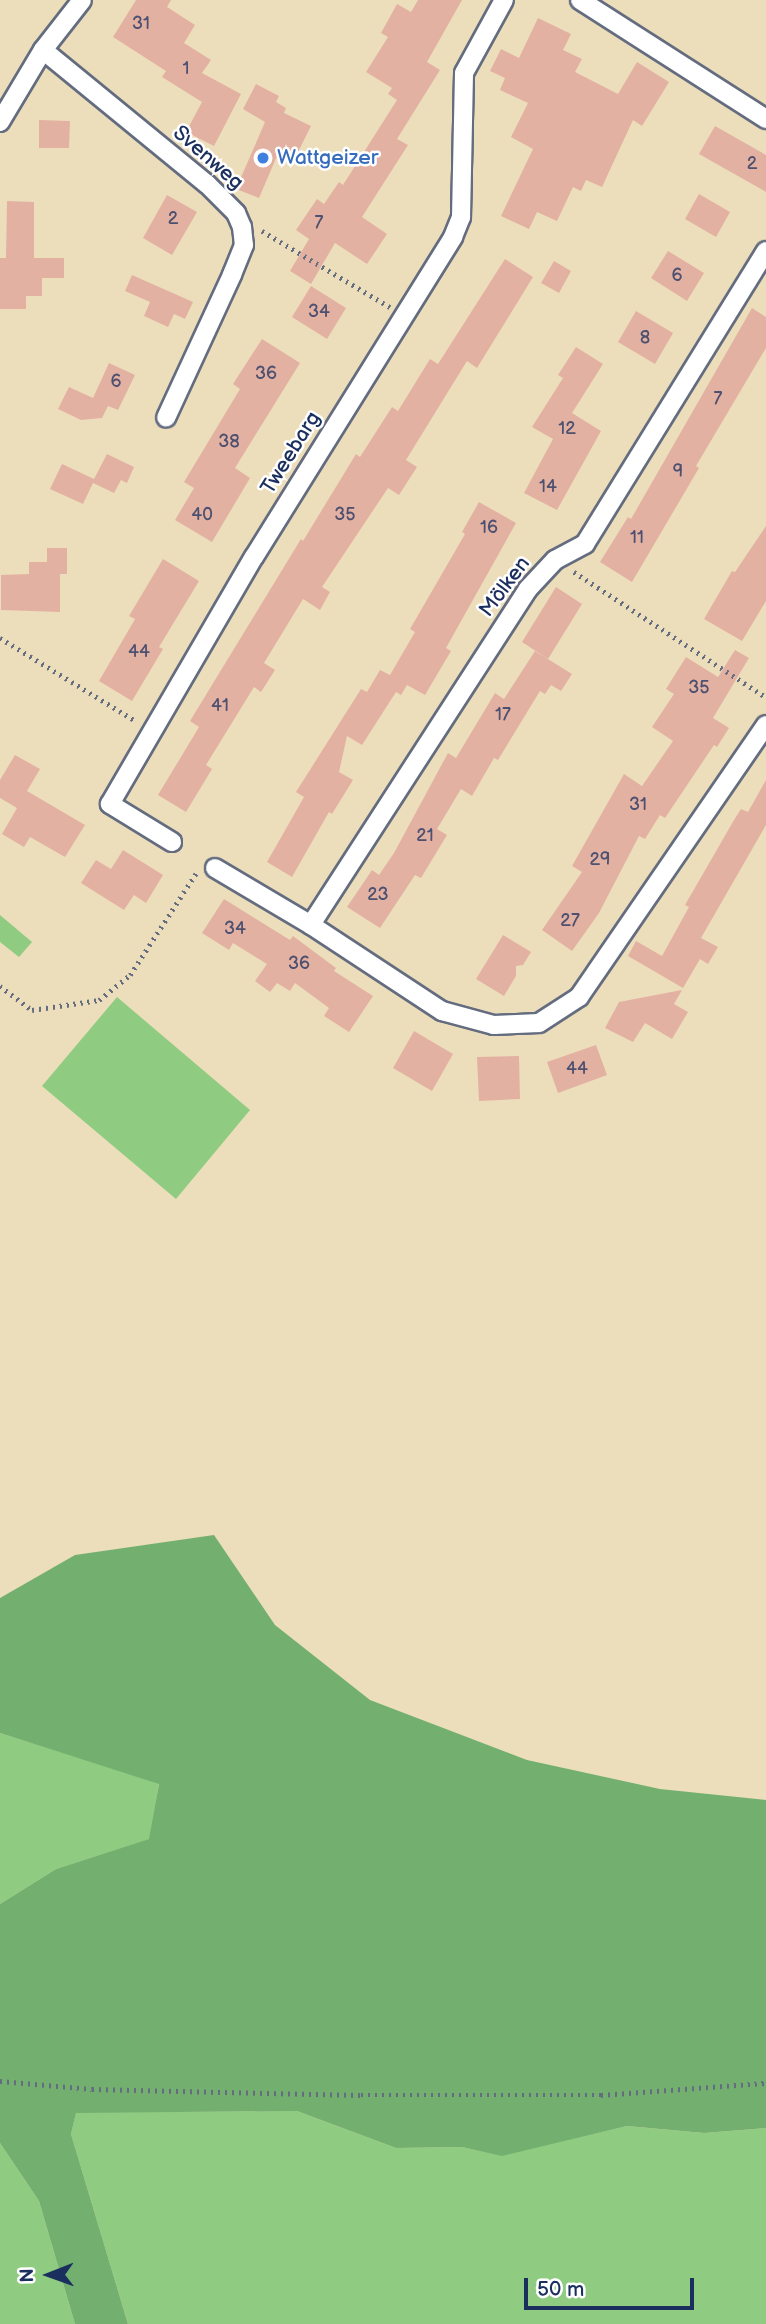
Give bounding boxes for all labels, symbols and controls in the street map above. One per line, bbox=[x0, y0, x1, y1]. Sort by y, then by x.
house number: 31 bbox=[132, 13, 150, 35]
house number: 1 bbox=[183, 58, 189, 80]
street label: Svenweg bbox=[168, 121, 248, 195]
place label: Wattgeizer bbox=[277, 145, 378, 171]
marker: Wattgeizer bbox=[255, 150, 271, 166]
house number: 2 bbox=[747, 153, 757, 175]
house number: 2 bbox=[168, 208, 178, 230]
house number: 7 bbox=[315, 212, 323, 234]
house number: 6 bbox=[672, 265, 682, 287]
house number: 34 bbox=[308, 301, 330, 323]
house number: 8 bbox=[640, 327, 650, 349]
house number: 36 bbox=[255, 363, 277, 385]
house number: 6 bbox=[111, 371, 121, 393]
house number: 7 bbox=[714, 388, 722, 410]
street label: Tweebarg bbox=[256, 407, 326, 499]
house number: 12 bbox=[558, 418, 576, 440]
house number: 38 bbox=[218, 431, 240, 453]
house number: 9 bbox=[673, 461, 683, 483]
house number: 14 bbox=[539, 476, 557, 498]
house number: 40 bbox=[191, 504, 213, 526]
house number: 35 bbox=[334, 504, 356, 526]
house number: 16 bbox=[480, 517, 498, 539]
house number: 11 bbox=[630, 527, 644, 549]
street label: Mölken bbox=[474, 552, 536, 622]
house number: 44 bbox=[128, 641, 150, 663]
house number: 35 bbox=[688, 677, 710, 699]
house number: 41 bbox=[211, 695, 229, 717]
house number: 17 bbox=[495, 704, 511, 726]
house number: 31 bbox=[629, 794, 647, 816]
house number: 21 bbox=[416, 825, 434, 847]
house number: 29 bbox=[589, 849, 611, 871]
house number: 23 bbox=[367, 884, 389, 906]
house number: 27 bbox=[560, 910, 580, 932]
house number: 34 bbox=[224, 918, 246, 940]
house number: 36 bbox=[288, 953, 310, 975]
house number: 44 bbox=[566, 1058, 588, 1080]
north arrow bbox=[14, 2240, 84, 2310]
scale bar bbox=[528, 2264, 698, 2308]
text: N bbox=[16, 2268, 39, 2283]
text: 50 m bbox=[537, 2277, 584, 2302]

